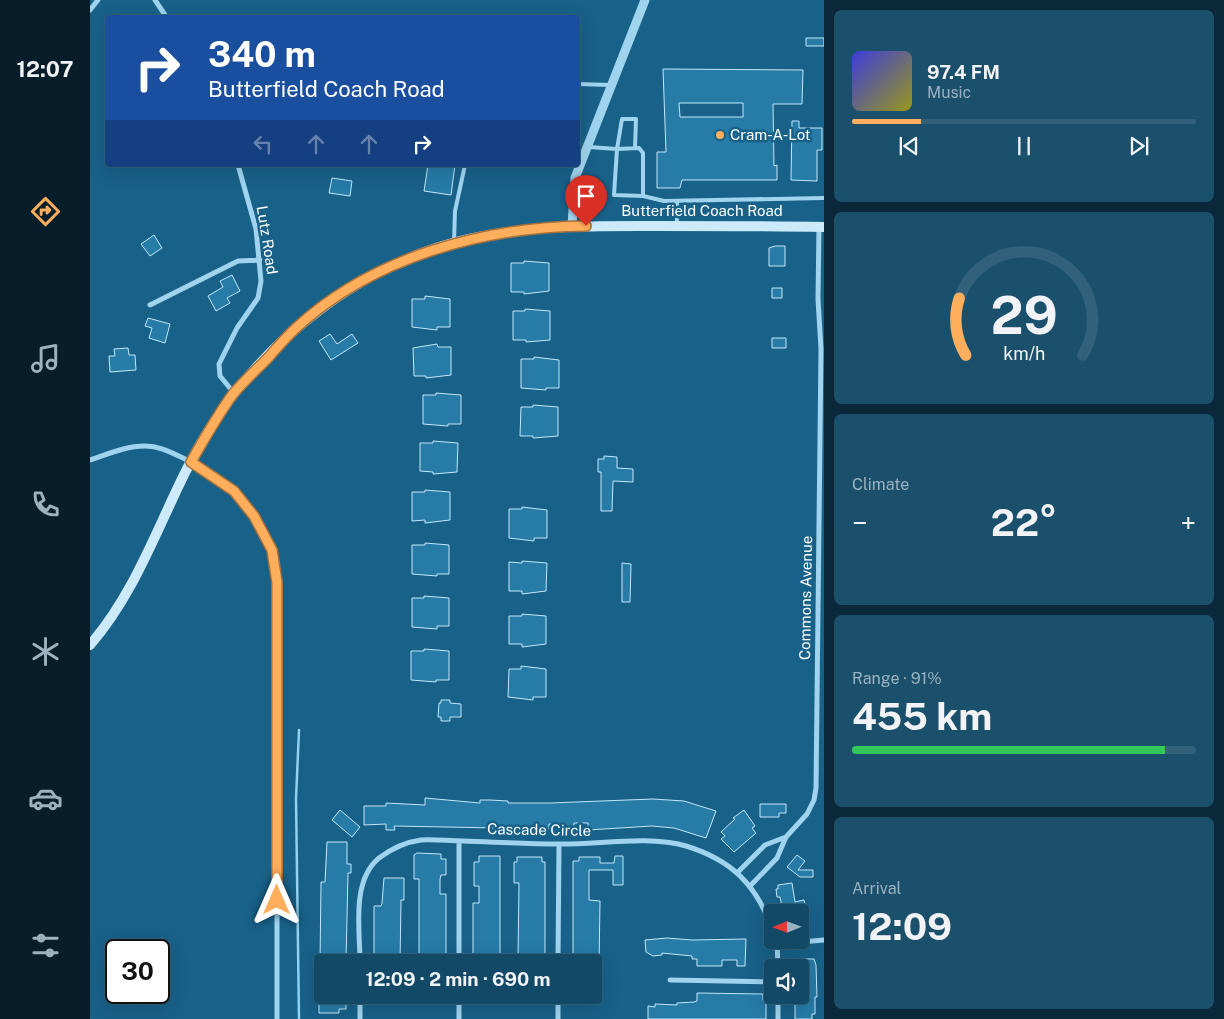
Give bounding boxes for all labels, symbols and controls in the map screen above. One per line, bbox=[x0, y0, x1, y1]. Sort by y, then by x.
text: 340 m bbox=[208, 34, 316, 75]
icon: right bbox=[125, 35, 190, 100]
text: 12:07 bbox=[17, 56, 73, 82]
text: 97.4 FM bbox=[927, 61, 1000, 83]
text: Butterfield Coach Road bbox=[208, 76, 445, 102]
text: Music bbox=[927, 83, 971, 102]
place label: Cram-A-Lot bbox=[730, 126, 811, 143]
marker: Cram-A-Lot bbox=[714, 129, 726, 141]
icon: left bbox=[249, 130, 277, 158]
icon: ahead bbox=[302, 130, 330, 158]
icon: ahead bbox=[355, 130, 383, 158]
icon: right bbox=[408, 130, 436, 158]
icon: previous bbox=[895, 132, 923, 160]
icon: pause bbox=[1010, 132, 1038, 160]
icon: next bbox=[1125, 132, 1153, 160]
pin bbox=[565, 175, 607, 226]
icon: arrive bbox=[572, 182, 600, 210]
icon: directions bbox=[28, 194, 63, 229]
street label: Butterfield Coach Road bbox=[621, 202, 783, 219]
street label: Lutz Road bbox=[254, 204, 281, 276]
text: 29 bbox=[990, 285, 1058, 346]
icon: music bbox=[28, 341, 63, 376]
text: km/h bbox=[1003, 343, 1045, 364]
text: Climate bbox=[852, 475, 909, 494]
icon: phone bbox=[28, 487, 63, 522]
text: 22° bbox=[991, 500, 1057, 545]
text: − bbox=[852, 506, 868, 539]
text: + bbox=[1180, 506, 1196, 539]
street label: Commons Avenue bbox=[796, 536, 815, 660]
icon: climate bbox=[28, 634, 63, 669]
text: Range · 91% bbox=[852, 669, 942, 688]
text: 455 km bbox=[852, 694, 992, 739]
icon: car bbox=[28, 781, 63, 816]
street label: Cascade Circle bbox=[487, 820, 591, 839]
position arrow bbox=[250, 873, 302, 925]
text: Arrival bbox=[852, 879, 901, 898]
north arrow bbox=[764, 904, 809, 949]
map controls bbox=[764, 904, 809, 1004]
text: 12:09 bbox=[852, 904, 952, 949]
icon: filters bbox=[28, 928, 63, 963]
speed limit sign: 30 bbox=[105, 939, 170, 1004]
button: sound bbox=[764, 959, 809, 1004]
text: 12:09 · 2 min · 690 m bbox=[365, 968, 551, 990]

